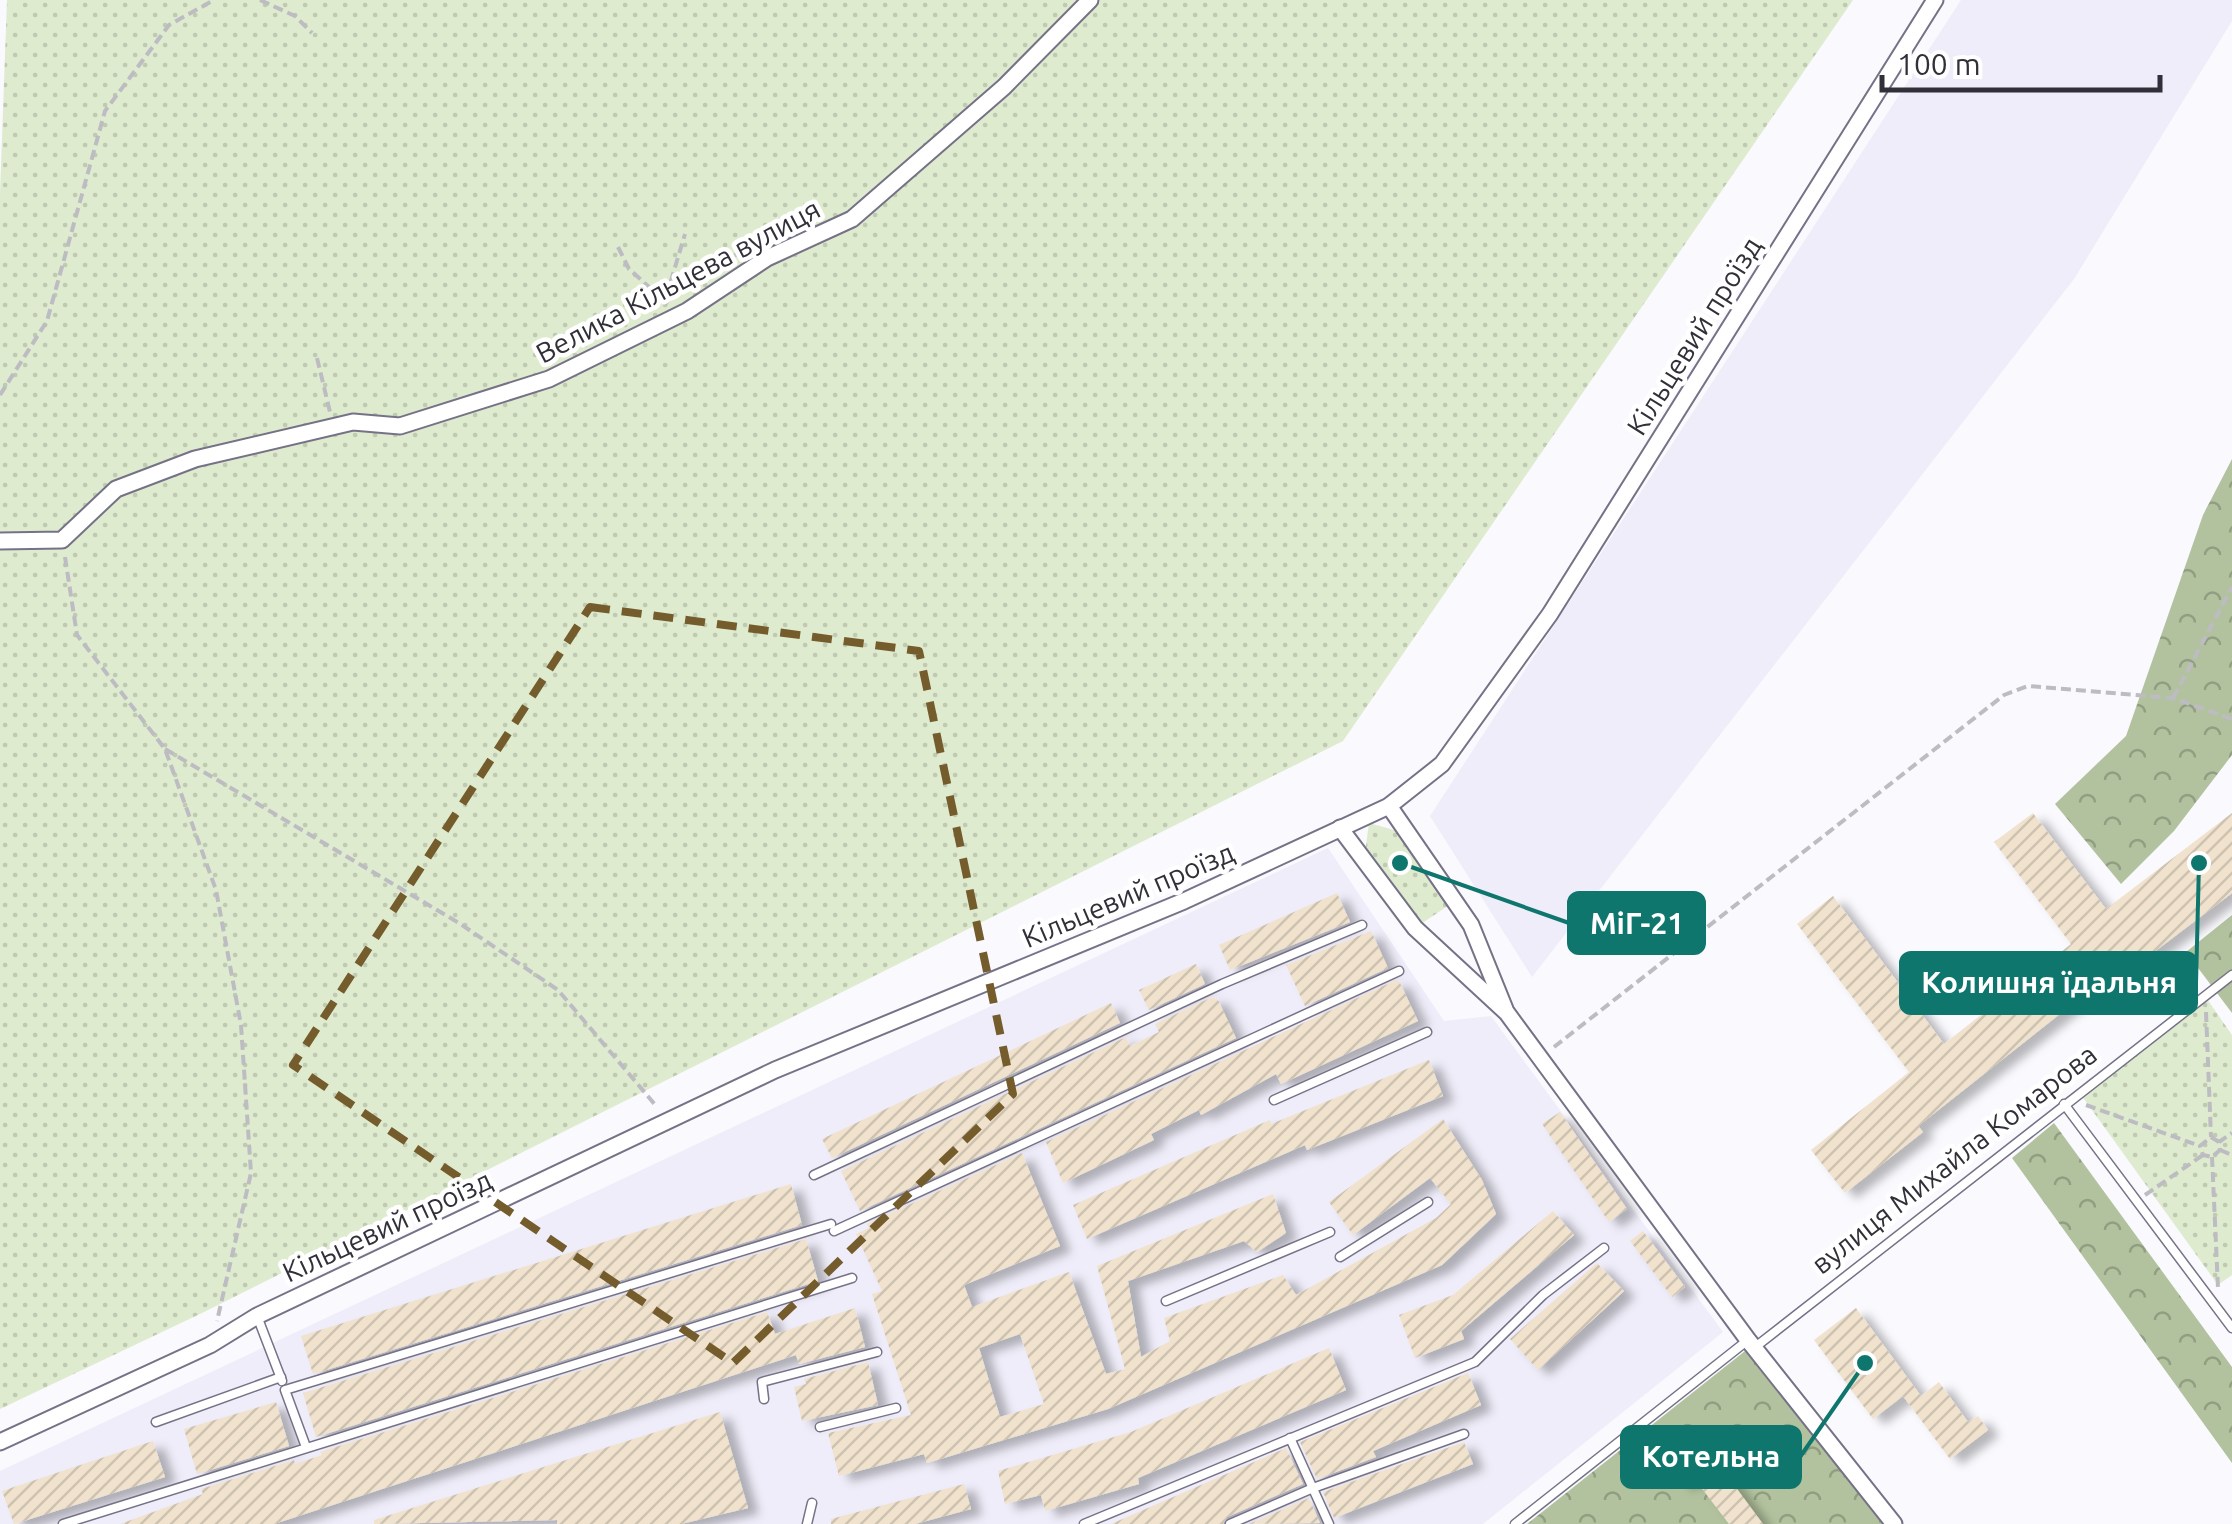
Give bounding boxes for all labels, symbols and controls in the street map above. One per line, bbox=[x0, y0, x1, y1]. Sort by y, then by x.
scale bar bbox=[1882, 30, 2160, 92]
text: 100 m bbox=[1897, 47, 1981, 81]
street label: Велика Кільцева вулиця bbox=[531, 192, 825, 369]
street label: Кільцевий проїзд bbox=[1620, 231, 1767, 440]
street label: Кільцевий проїзд bbox=[1017, 836, 1238, 953]
callout: МіГ-21 bbox=[1569, 893, 1704, 953]
text: МіГ-21 bbox=[1590, 906, 1684, 940]
callout: Колишня їдальня bbox=[1901, 953, 2196, 1013]
text: Колишня їдальня bbox=[1921, 965, 2177, 999]
street label: вулиця Михайла Комарова bbox=[1805, 1038, 2102, 1279]
street label: Кільцевий проїзд bbox=[277, 1164, 496, 1288]
callout: Котельна bbox=[1622, 1427, 1800, 1487]
text: Котельна bbox=[1642, 1439, 1780, 1473]

